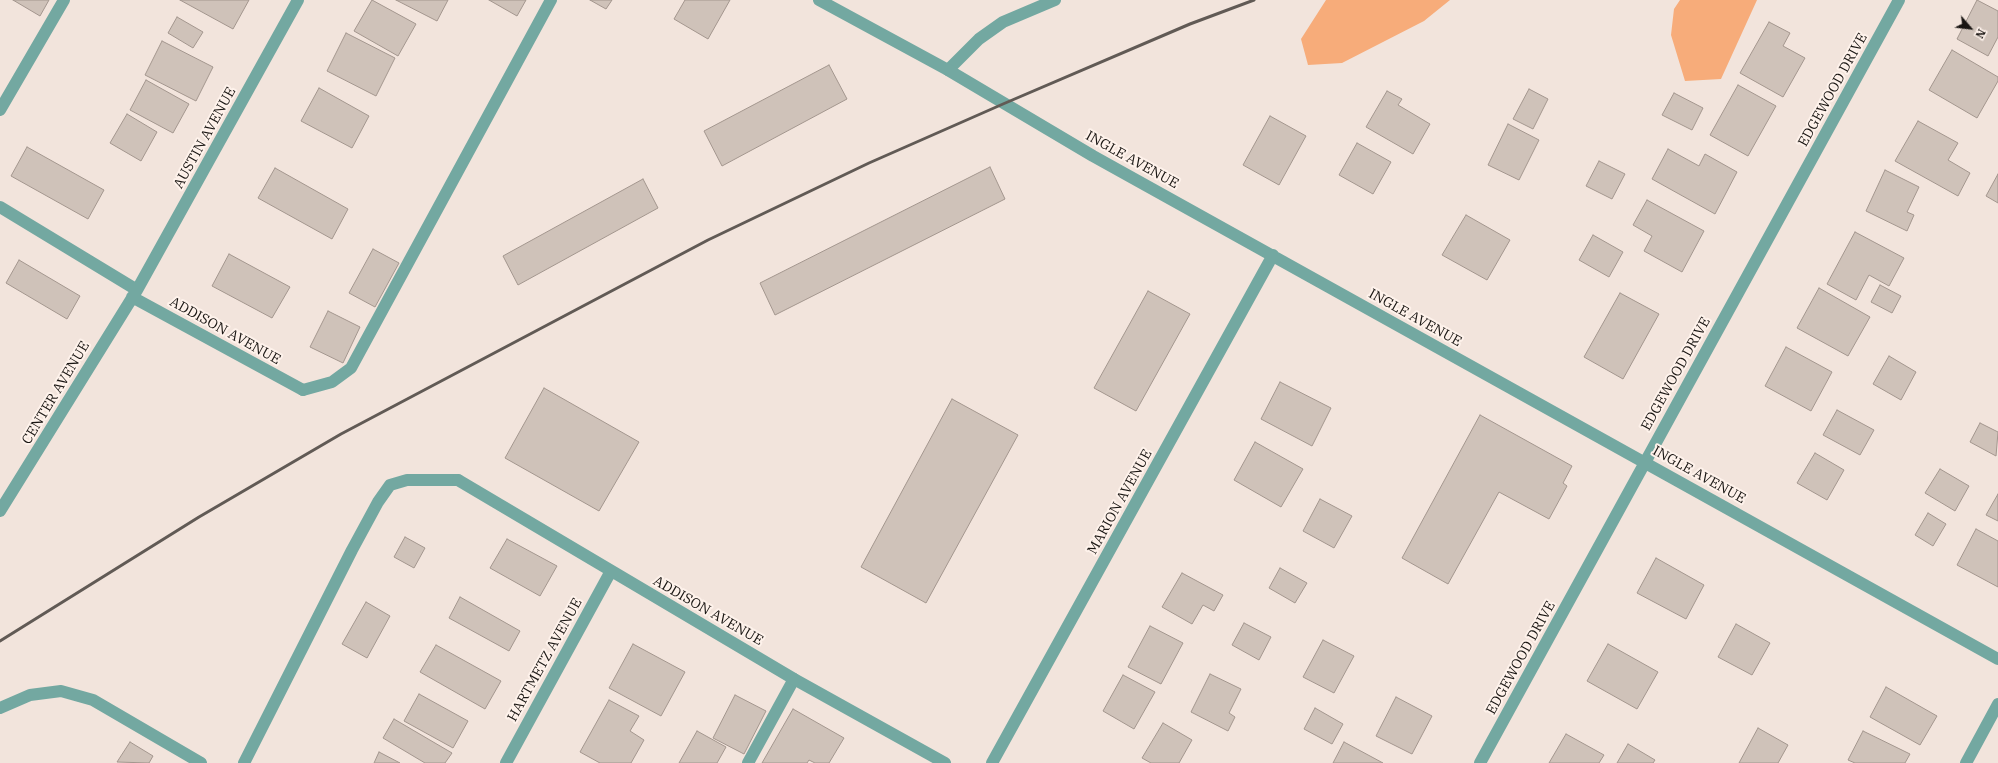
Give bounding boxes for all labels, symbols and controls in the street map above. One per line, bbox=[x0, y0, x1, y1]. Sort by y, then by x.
north arrow bbox=[1950, 8, 1990, 48]
text: N bbox=[1972, 26, 1989, 41]
street label: EDGEWOOD DRIVE bbox=[1795, 30, 1871, 150]
street label: AUSTIN AVENUE bbox=[170, 84, 240, 192]
street label: INGLE AVENUE bbox=[1083, 128, 1181, 192]
street label: INGLE AVENUE bbox=[1366, 286, 1464, 350]
street label: ADDISON AVENUE bbox=[167, 294, 283, 368]
street label: EDGEWOOD DRIVE bbox=[1638, 314, 1714, 434]
street label: CENTER AVENUE bbox=[19, 339, 93, 447]
street label: INGLE AVENUE bbox=[1650, 443, 1748, 507]
street label: MARION AVENUE bbox=[1084, 447, 1156, 557]
street label: ADDISON AVENUE bbox=[650, 573, 766, 649]
street label: HARTMETZ AVENUE bbox=[504, 595, 586, 725]
street label: EDGEWOOD DRIVE bbox=[1483, 598, 1559, 718]

